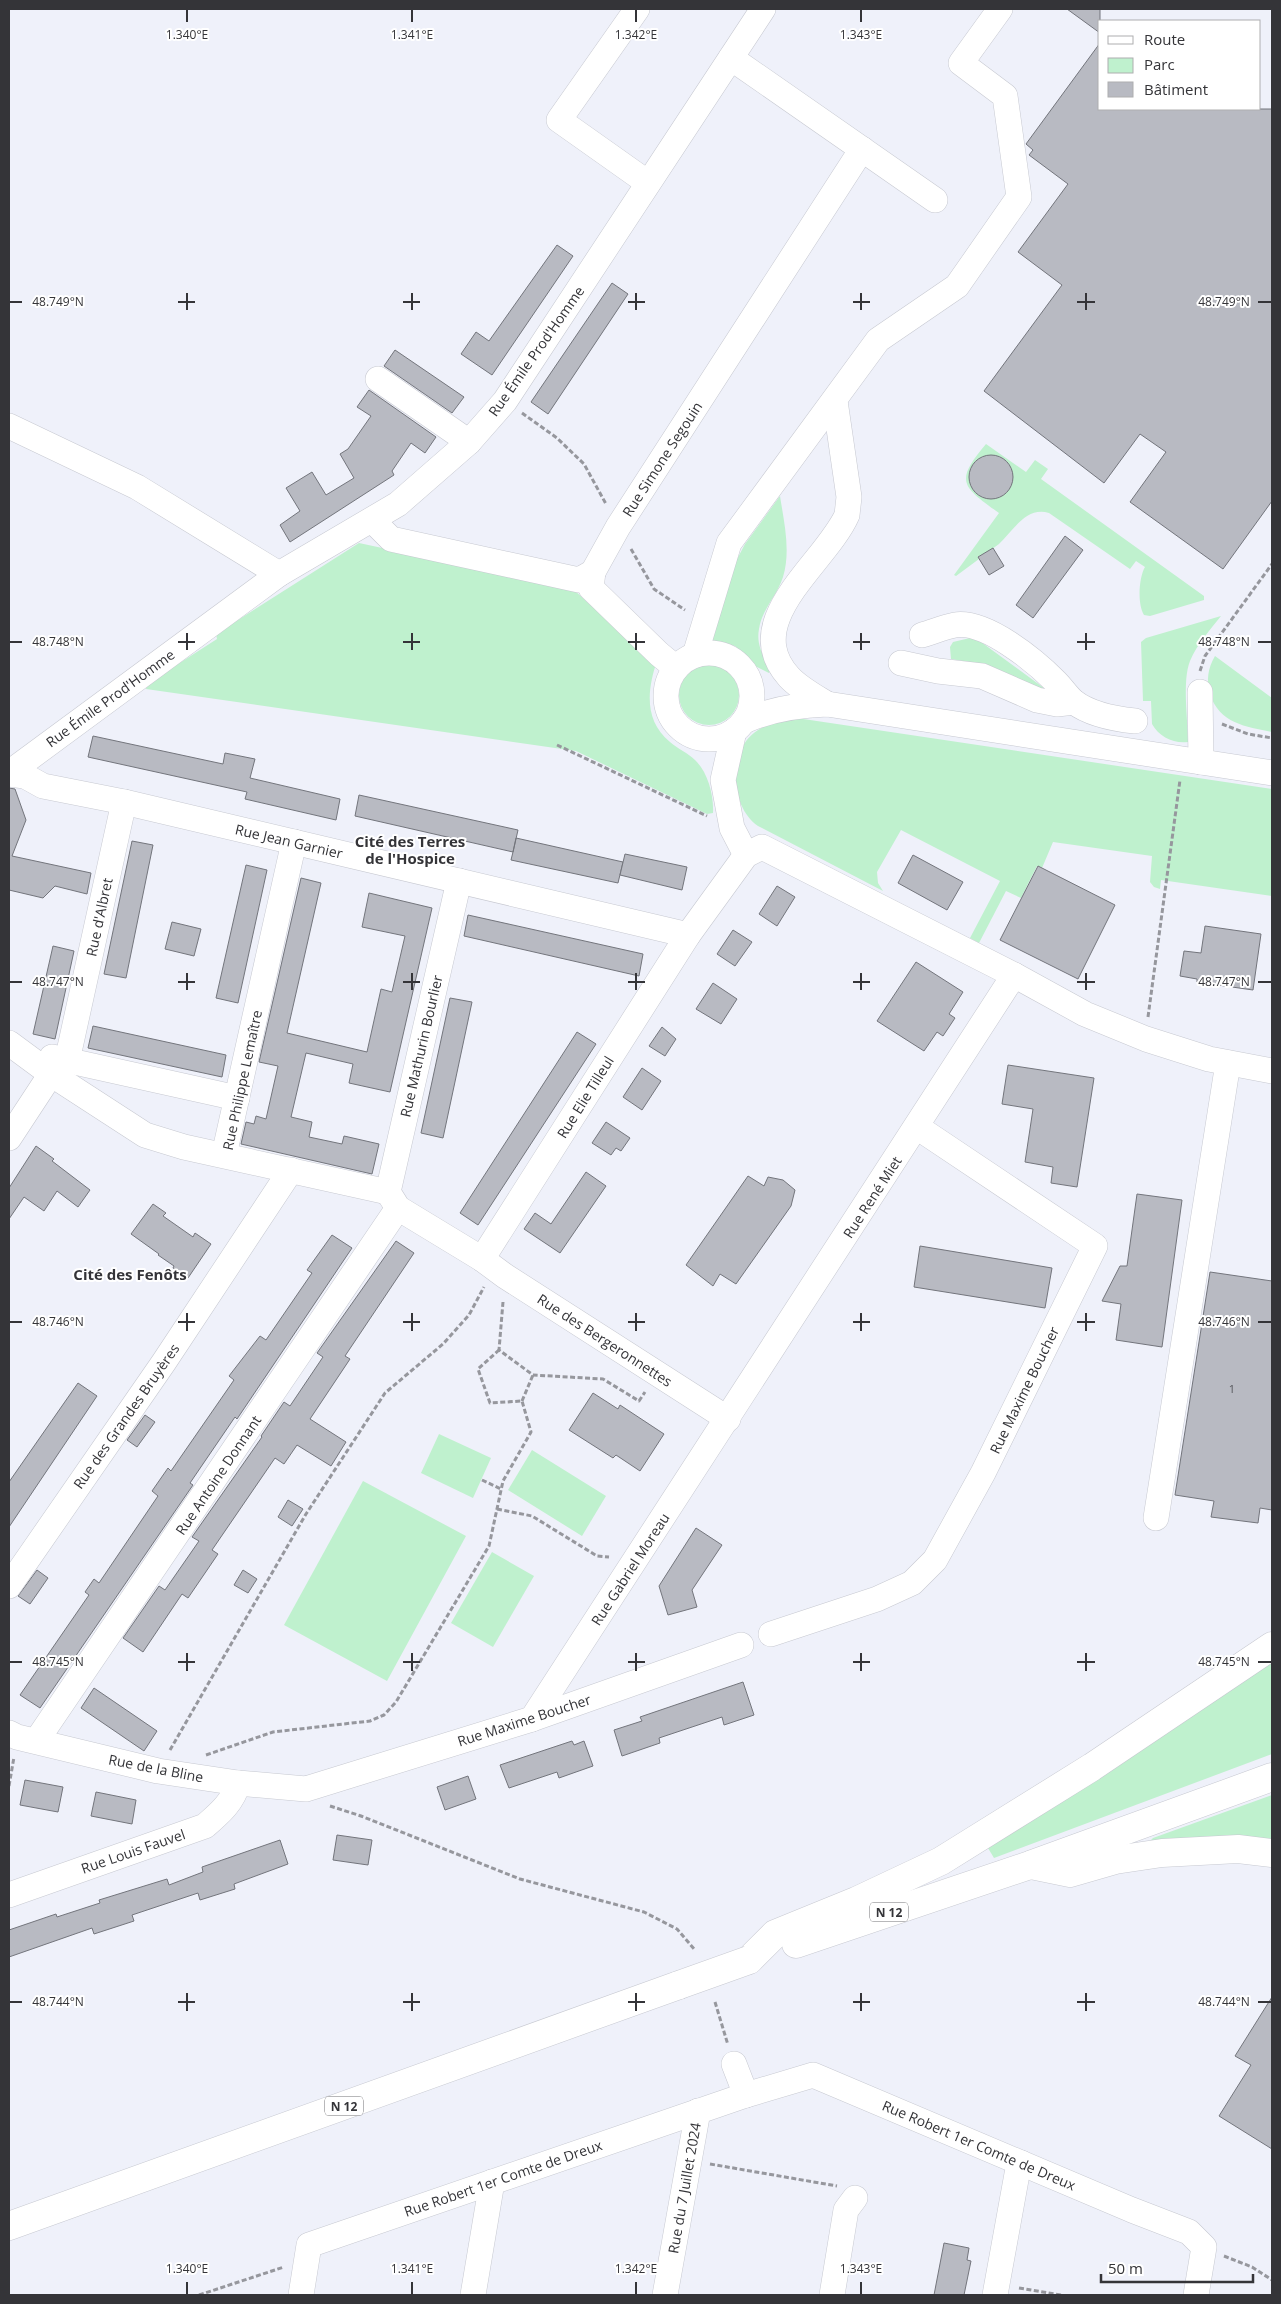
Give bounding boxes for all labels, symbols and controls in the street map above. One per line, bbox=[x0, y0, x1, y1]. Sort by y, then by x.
legend bbox=[1098, 20, 1261, 110]
text: 1.340°E bbox=[166, 26, 208, 43]
text: 1.341°E bbox=[391, 26, 433, 43]
text: 1.342°E bbox=[615, 26, 657, 43]
text: 1.343°E bbox=[840, 26, 882, 43]
text: Route bbox=[1144, 29, 1185, 49]
text: Parc bbox=[1144, 54, 1175, 74]
text: Bâtiment bbox=[1144, 79, 1208, 99]
street label: Rue Émile Prod'Homme bbox=[484, 282, 588, 420]
text: 48.749°N bbox=[32, 293, 84, 310]
text: 48.749°N bbox=[1198, 293, 1250, 310]
street label: Rue Simone Segouin bbox=[618, 398, 706, 520]
text: 48.748°N bbox=[32, 633, 84, 650]
text: 48.748°N bbox=[1198, 633, 1250, 650]
street label: Rue Émile Prod'Homme bbox=[42, 645, 178, 751]
street label: Rue Jean Garnier bbox=[233, 819, 345, 863]
district label: Cité des Terres de l'Hospice bbox=[355, 831, 465, 868]
street label: Rue d'Albret bbox=[81, 876, 117, 958]
text: 48.747°N bbox=[32, 973, 84, 990]
street label: Rue Mathurin Bourlier bbox=[395, 973, 447, 1119]
text: 48.747°N bbox=[1198, 973, 1250, 990]
street label: Rue Philippe Lemaître bbox=[218, 1008, 266, 1152]
street label: Rue Elie Tilleul bbox=[552, 1052, 618, 1142]
street label: Rue René Miet bbox=[838, 1152, 906, 1242]
district label: Cité des Fenôts bbox=[73, 1264, 187, 1284]
street label: Rue des Bergeronnettes bbox=[534, 1289, 676, 1391]
text: 48.746°N bbox=[32, 1313, 84, 1330]
text: 48.746°N bbox=[1198, 1313, 1250, 1330]
street label: Rue Maxime Boucher bbox=[985, 1323, 1063, 1457]
street label: Rue des Grandes Bruyères bbox=[69, 1339, 184, 1492]
house number: 1 bbox=[1229, 1381, 1235, 1396]
street label: Rue Antoine Donnant bbox=[171, 1412, 265, 1538]
street label: Rue Gabriel Moreau bbox=[586, 1509, 674, 1629]
text: 48.745°N bbox=[32, 1653, 84, 1670]
text: 48.745°N bbox=[1198, 1653, 1250, 1670]
street label: Rue Maxime Boucher bbox=[455, 1689, 593, 1751]
street label: Rue de la Bline bbox=[107, 1749, 205, 1787]
street label: Rue Louis Fauvel bbox=[78, 1824, 188, 1878]
road number: N 12 bbox=[870, 1902, 908, 1921]
text: 48.744°N bbox=[32, 1993, 84, 2010]
text: 48.744°N bbox=[1198, 1993, 1250, 2010]
road number: N 12 bbox=[325, 2096, 363, 2116]
street label: Rue Robert 1er Comte de Dreux bbox=[879, 2096, 1079, 2195]
street label: Rue du 7 Juillet 2024 bbox=[663, 2121, 705, 2255]
street label: Rue Robert 1er Comte de Dreux bbox=[401, 2135, 605, 2221]
scale bar bbox=[1101, 2252, 1254, 2284]
text: 50 m bbox=[1108, 2258, 1143, 2278]
text: 1.340°E bbox=[166, 2260, 208, 2277]
text: 1.341°E bbox=[391, 2260, 433, 2277]
text: 1.342°E bbox=[615, 2260, 657, 2277]
text: 1.343°E bbox=[840, 2260, 882, 2277]

